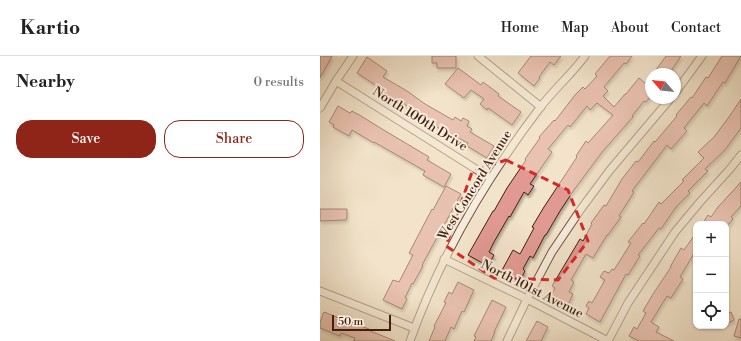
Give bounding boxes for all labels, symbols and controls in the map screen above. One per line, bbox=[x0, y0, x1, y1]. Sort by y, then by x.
text: Kartio bbox=[20, 16, 80, 40]
text: Home bbox=[501, 19, 539, 37]
text: Map bbox=[561, 19, 589, 37]
text: About bbox=[611, 19, 649, 37]
text: Contact bbox=[671, 19, 721, 37]
north arrow bbox=[645, 68, 681, 104]
text: Nearby bbox=[16, 71, 75, 93]
text: 0 results bbox=[253, 74, 304, 90]
street label: North 100th Drive bbox=[370, 83, 471, 155]
button: Save bbox=[16, 120, 156, 158]
button: Share bbox=[164, 120, 304, 158]
street label: West Concord Avenue bbox=[434, 127, 516, 244]
map controls bbox=[693, 221, 729, 329]
button: + bbox=[693, 221, 729, 257]
street label: North 101st Avenue bbox=[478, 256, 586, 322]
button: − bbox=[693, 257, 729, 293]
button: locate bbox=[693, 293, 729, 329]
scale bar bbox=[332, 313, 391, 332]
text: 50 m bbox=[338, 315, 363, 329]

